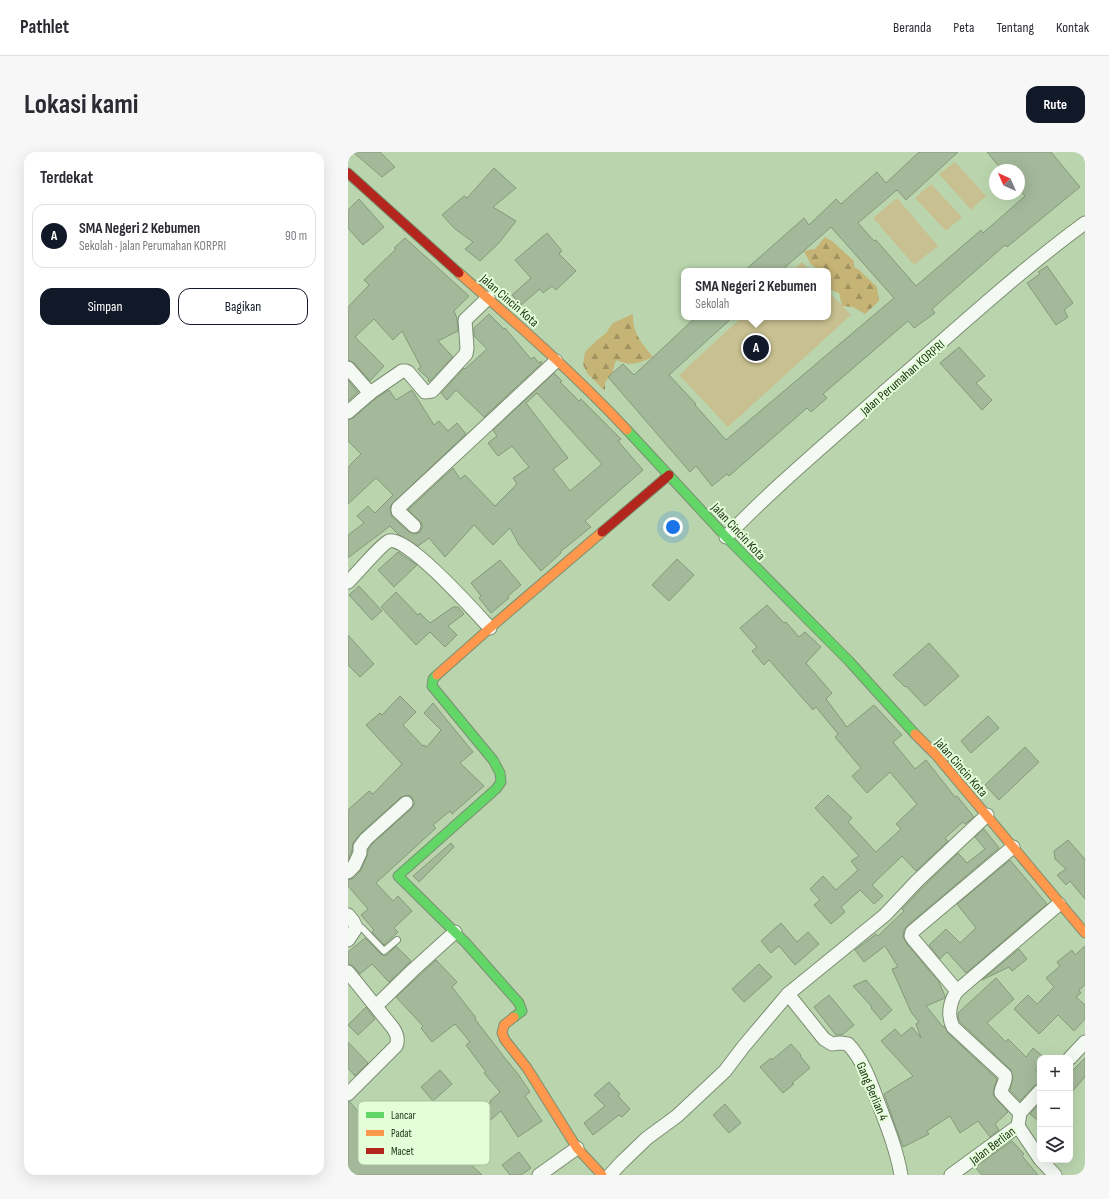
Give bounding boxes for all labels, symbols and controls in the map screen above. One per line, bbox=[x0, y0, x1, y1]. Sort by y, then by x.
text: Pathlet bbox=[20, 16, 69, 39]
text: Beranda bbox=[893, 19, 931, 36]
text: Peta bbox=[953, 19, 974, 36]
text: Tentang bbox=[996, 19, 1034, 36]
text: Kontak bbox=[1056, 19, 1089, 36]
button: Rute bbox=[1026, 86, 1085, 123]
text: Lokasi kami bbox=[24, 88, 138, 121]
north arrow bbox=[989, 164, 1025, 200]
text: Terdekat bbox=[40, 168, 93, 188]
text: SMA Negeri 2 Kebumen bbox=[79, 219, 200, 238]
text: A bbox=[51, 228, 57, 244]
text: 90 m bbox=[285, 228, 307, 244]
text: Sekolah · Jalan Perumahan KORPRI bbox=[79, 238, 226, 254]
popup bbox=[681, 268, 831, 320]
street label: Jalan Cincin Kota bbox=[476, 270, 542, 330]
text: SMA Negeri 2 Kebumen bbox=[695, 277, 817, 296]
button: Simpan bbox=[40, 288, 170, 325]
button: Bagikan bbox=[178, 288, 308, 325]
text: Sekolah bbox=[695, 296, 729, 312]
pin: A bbox=[743, 333, 769, 363]
street label: Jalan Perumahan KORPRI bbox=[856, 337, 948, 419]
street label: Jalan Cincin Kota bbox=[707, 499, 769, 564]
your location bbox=[663, 517, 683, 537]
street label: Jalan Cincin Kota bbox=[931, 734, 991, 800]
map controls bbox=[1037, 1055, 1073, 1163]
button: + bbox=[1037, 1055, 1073, 1091]
street label: Gang Berlian 4 bbox=[853, 1060, 892, 1124]
button: − bbox=[1037, 1091, 1073, 1127]
legend bbox=[358, 1101, 490, 1165]
text: Lancar bbox=[391, 1109, 416, 1122]
street label: Jalan Berlian bbox=[966, 1123, 1019, 1169]
text: Padat bbox=[391, 1127, 413, 1140]
button: layers bbox=[1037, 1127, 1073, 1163]
text: Macet bbox=[391, 1145, 415, 1158]

